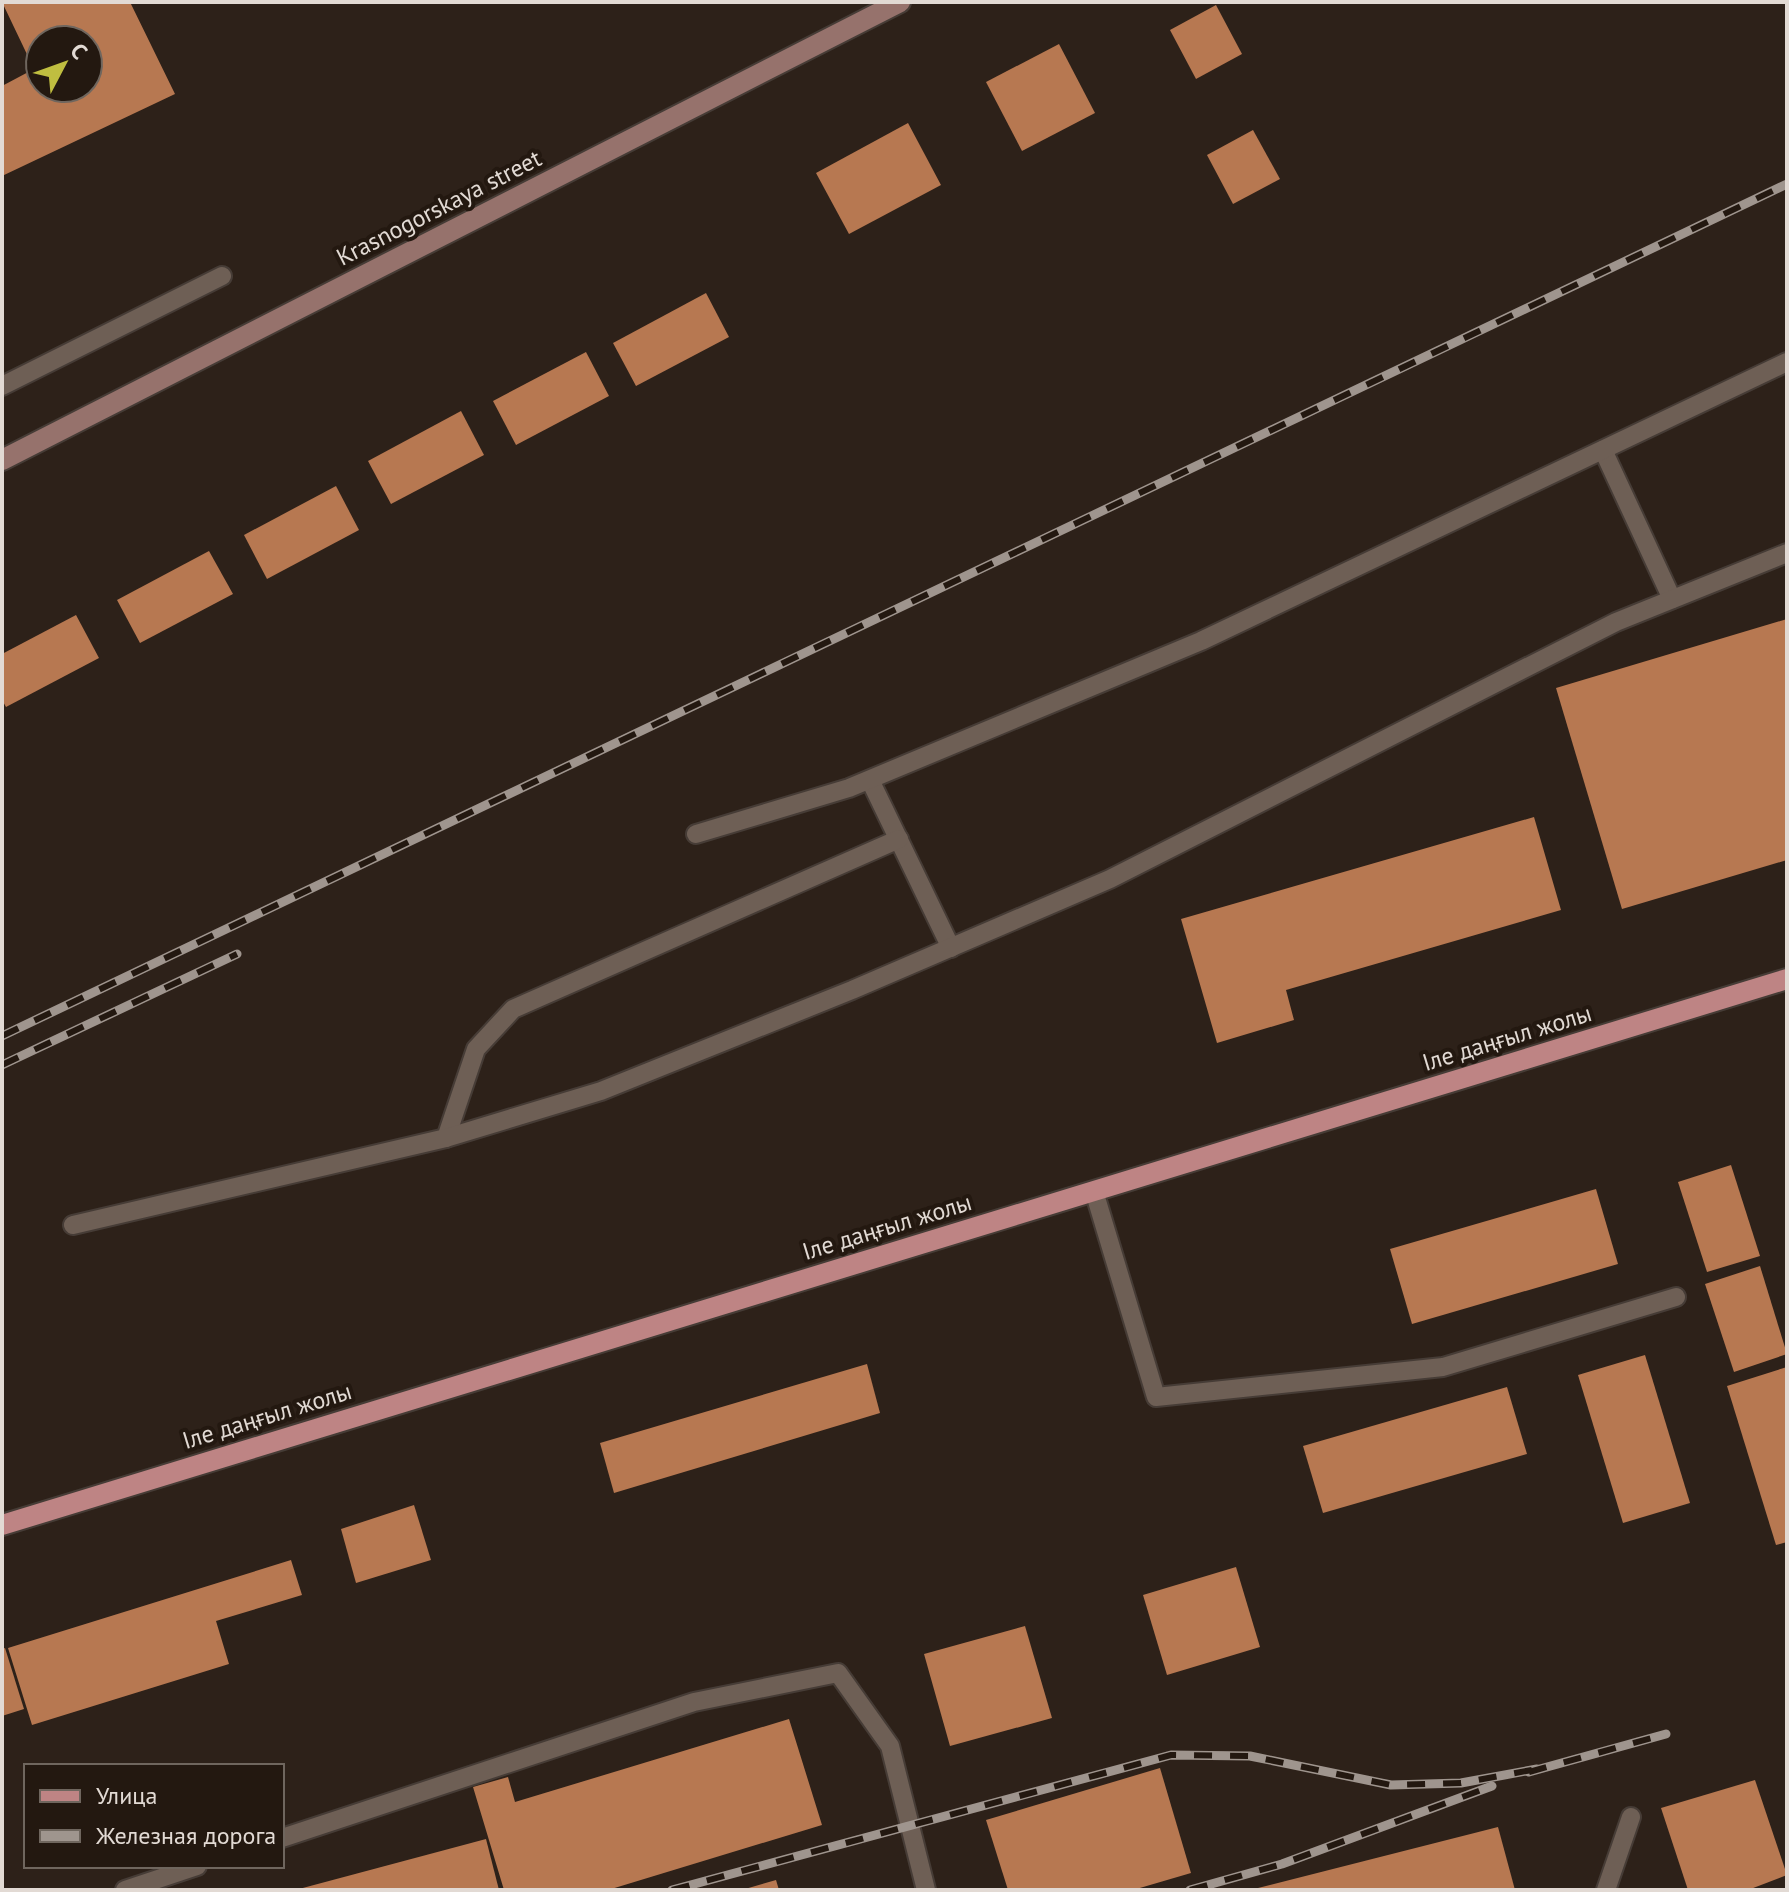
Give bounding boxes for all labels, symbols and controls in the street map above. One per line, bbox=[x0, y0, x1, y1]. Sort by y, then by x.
north arrow bbox=[24, 24, 104, 104]
text: С bbox=[64, 37, 94, 65]
street label: Krasnogorskaya street bbox=[331, 143, 546, 273]
street label: Іле даңғыл жолы bbox=[1418, 997, 1595, 1078]
street label: Іле даңғыл жолы bbox=[798, 1186, 975, 1267]
street label: Іле даңғыл жолы bbox=[178, 1375, 355, 1456]
legend bbox=[24, 1764, 284, 1868]
text: Улица bbox=[96, 1780, 157, 1811]
text: Железная дорога bbox=[95, 1820, 276, 1851]

